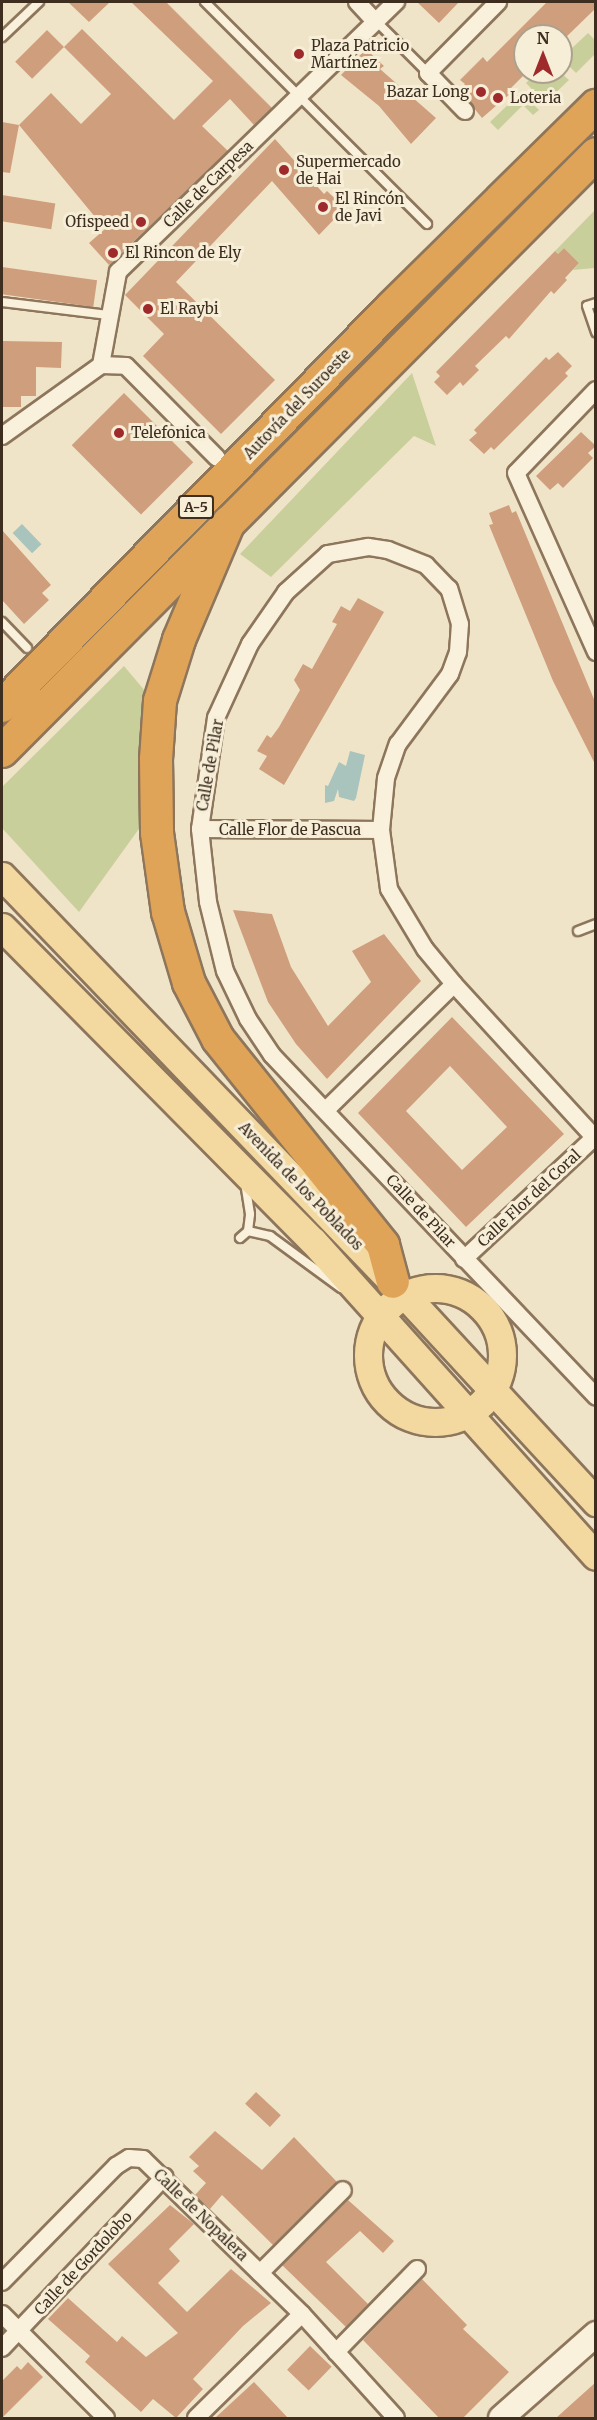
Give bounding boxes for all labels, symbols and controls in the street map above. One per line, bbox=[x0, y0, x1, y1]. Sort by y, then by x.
north arrow bbox=[513, 24, 573, 84]
text: N bbox=[537, 28, 549, 48]
place label: Plaza Patricio Martínez bbox=[311, 36, 409, 71]
marker: Plaza Patricio Martínez bbox=[292, 47, 306, 61]
place label: Bazar Long bbox=[387, 83, 469, 101]
marker: Bazar Long bbox=[474, 85, 488, 99]
place label: Loteria bbox=[510, 89, 561, 107]
marker: Loteria bbox=[491, 91, 505, 105]
street label: Calle de Carpesa bbox=[160, 137, 256, 231]
place label: Supermercado de Hai bbox=[296, 152, 401, 187]
marker: Supermercado de Hai bbox=[277, 163, 291, 177]
place label: El Rincón de Javi bbox=[335, 189, 404, 224]
marker: El Rincón de Javi bbox=[316, 200, 330, 214]
place label: Ofispeed bbox=[65, 213, 129, 231]
marker: Ofispeed bbox=[134, 215, 148, 229]
place label: El Rincon de Ely bbox=[125, 244, 241, 262]
marker: El Rincon de Ely bbox=[106, 246, 120, 260]
place label: El Raybi bbox=[160, 300, 219, 318]
marker: El Raybi bbox=[141, 302, 155, 316]
street label: Autovía del Suroeste bbox=[240, 345, 354, 463]
place label: Telefonica bbox=[131, 424, 206, 442]
marker: Telefonica bbox=[112, 426, 126, 440]
road number: A-5 bbox=[176, 496, 216, 518]
street label: Calle de Pilar bbox=[193, 718, 227, 812]
street label: Calle Flor de Pascua bbox=[219, 821, 361, 839]
street label: Avenida de los Poblados bbox=[235, 1118, 367, 1254]
street label: Calle Flor del Coral bbox=[474, 1146, 584, 1250]
street label: Calle de Pilar bbox=[383, 1171, 459, 1251]
street label: Calle de Nopalera bbox=[150, 2165, 252, 2265]
street label: Calle de Gordolobo bbox=[30, 2208, 136, 2318]

